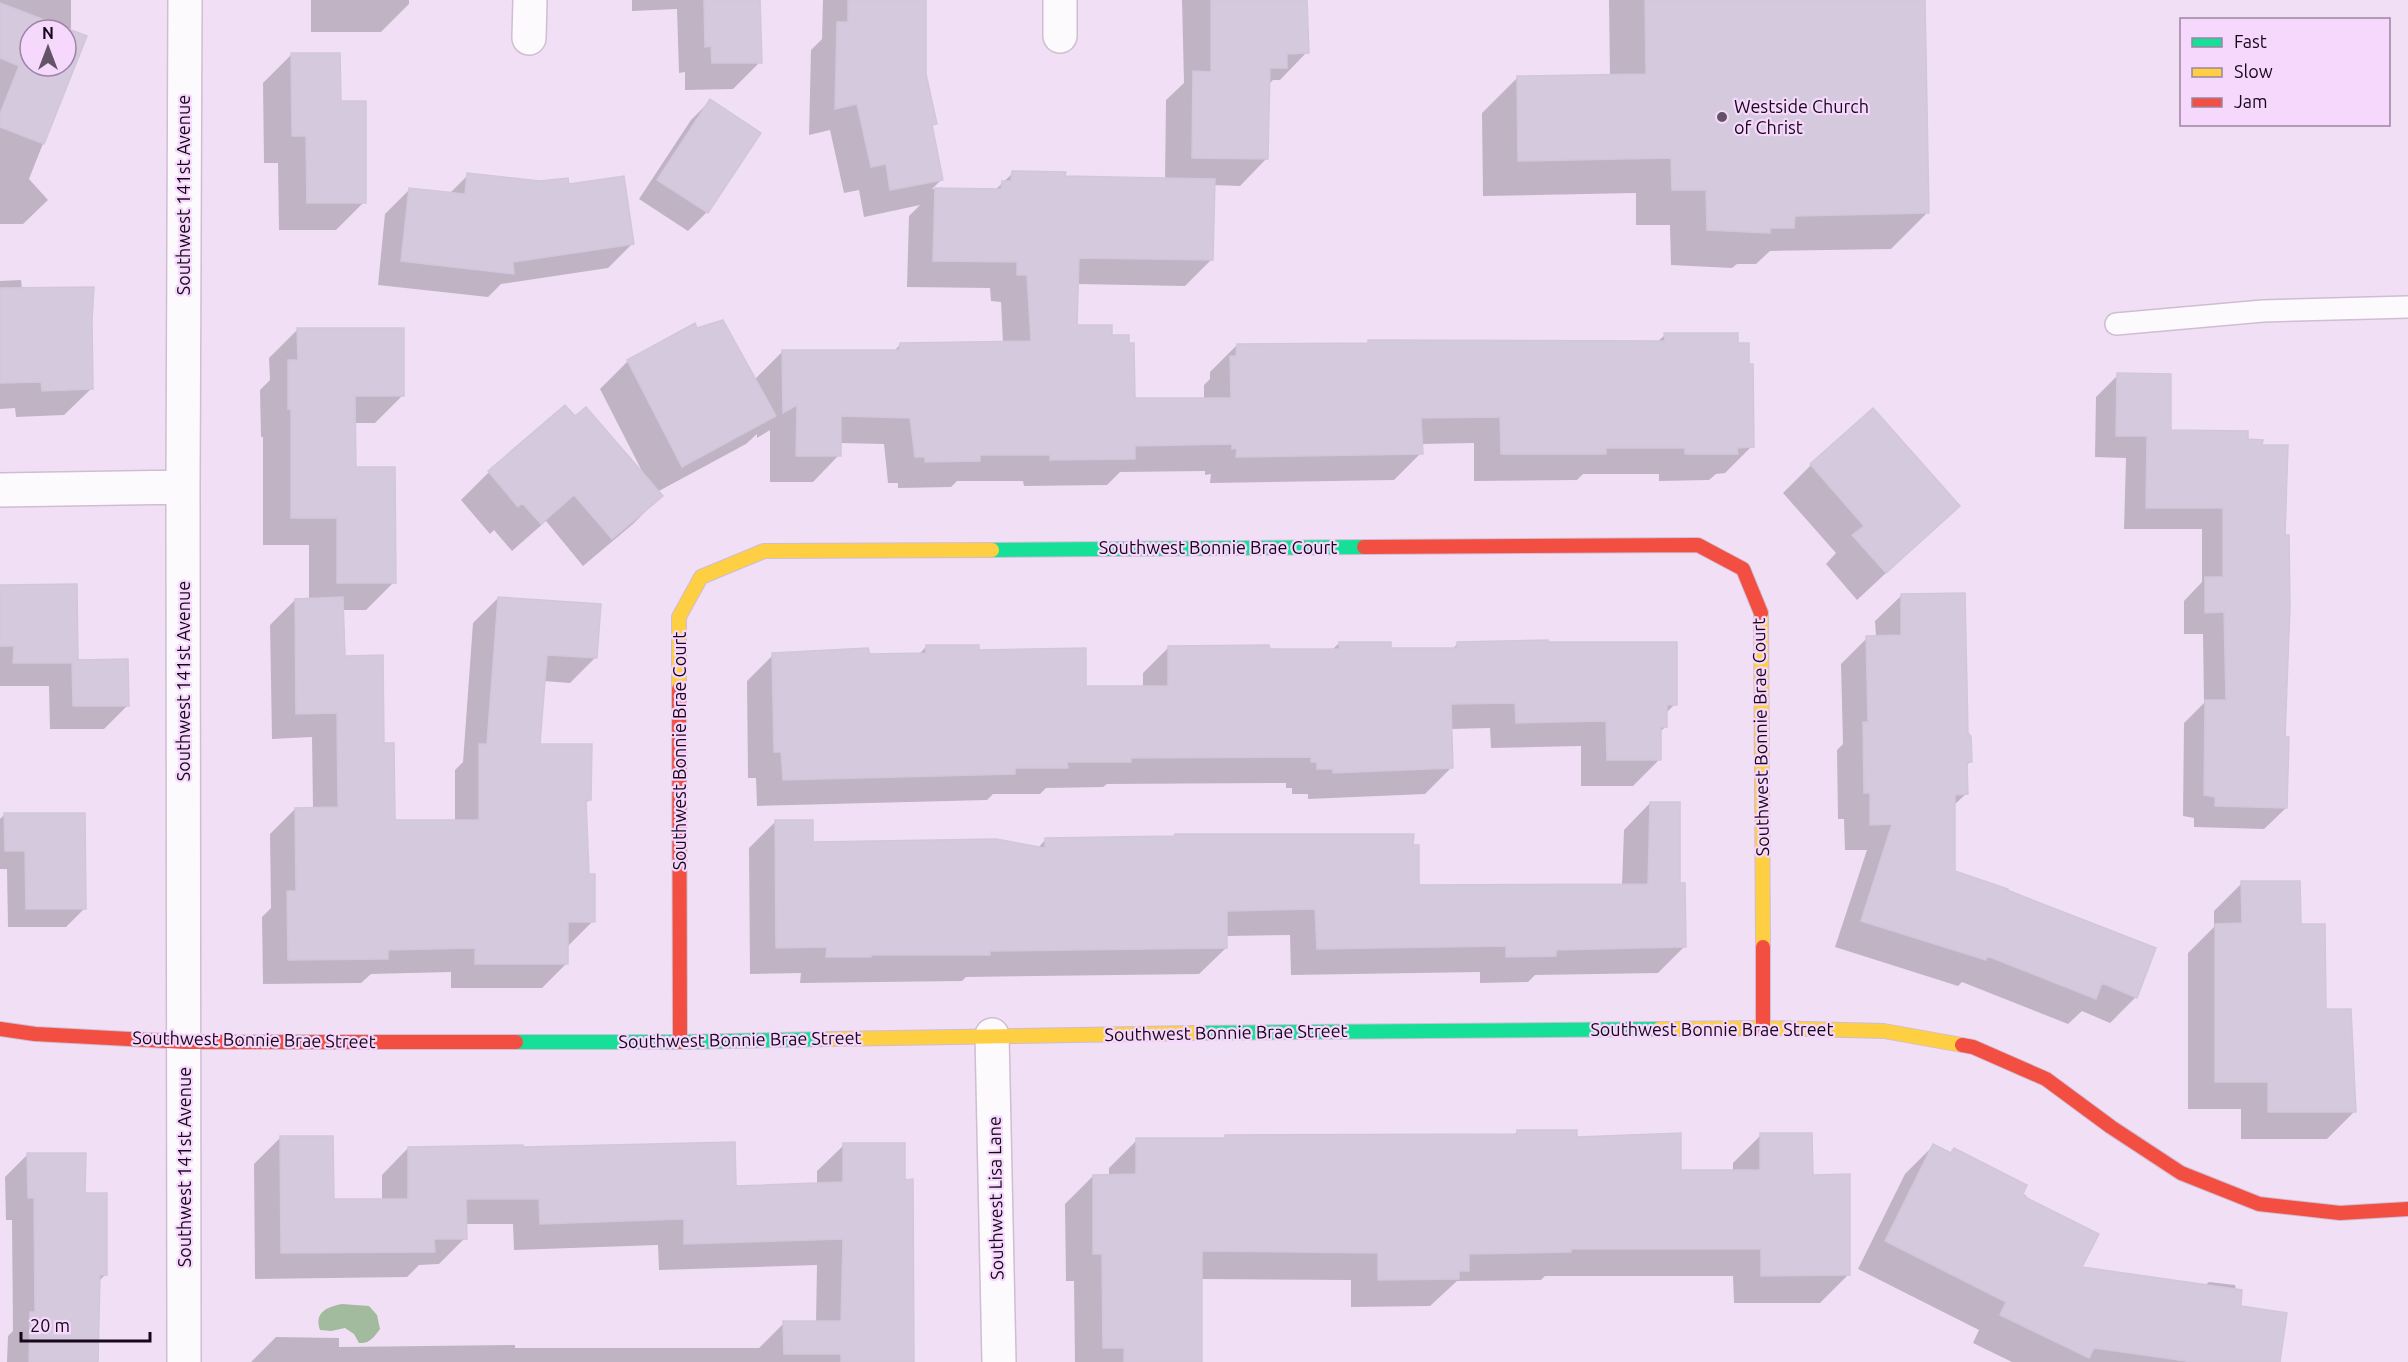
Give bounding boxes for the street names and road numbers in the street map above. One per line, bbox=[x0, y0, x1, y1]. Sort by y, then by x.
street label: Southwest 141st Avenue bbox=[173, 95, 193, 295]
street label: Southwest Bonnie Brae Court bbox=[1099, 537, 1337, 557]
street label: Southwest 141st Avenue bbox=[173, 581, 193, 781]
street label: Southwest Bonnie Brae Court bbox=[1748, 618, 1772, 857]
street label: Southwest Bonnie Brae Court bbox=[669, 632, 689, 870]
street label: Southwest Bonnie Brae Street bbox=[1590, 1019, 1834, 1039]
street label: Southwest Bonnie Brae Street bbox=[1104, 1020, 1348, 1044]
street label: Southwest Bonnie Brae Street bbox=[132, 1027, 376, 1051]
street label: Southwest Bonnie Brae Street bbox=[618, 1027, 862, 1051]
street label: Southwest 141st Avenue bbox=[174, 1067, 194, 1267]
street label: Southwest Lisa Lane bbox=[984, 1116, 1006, 1280]

